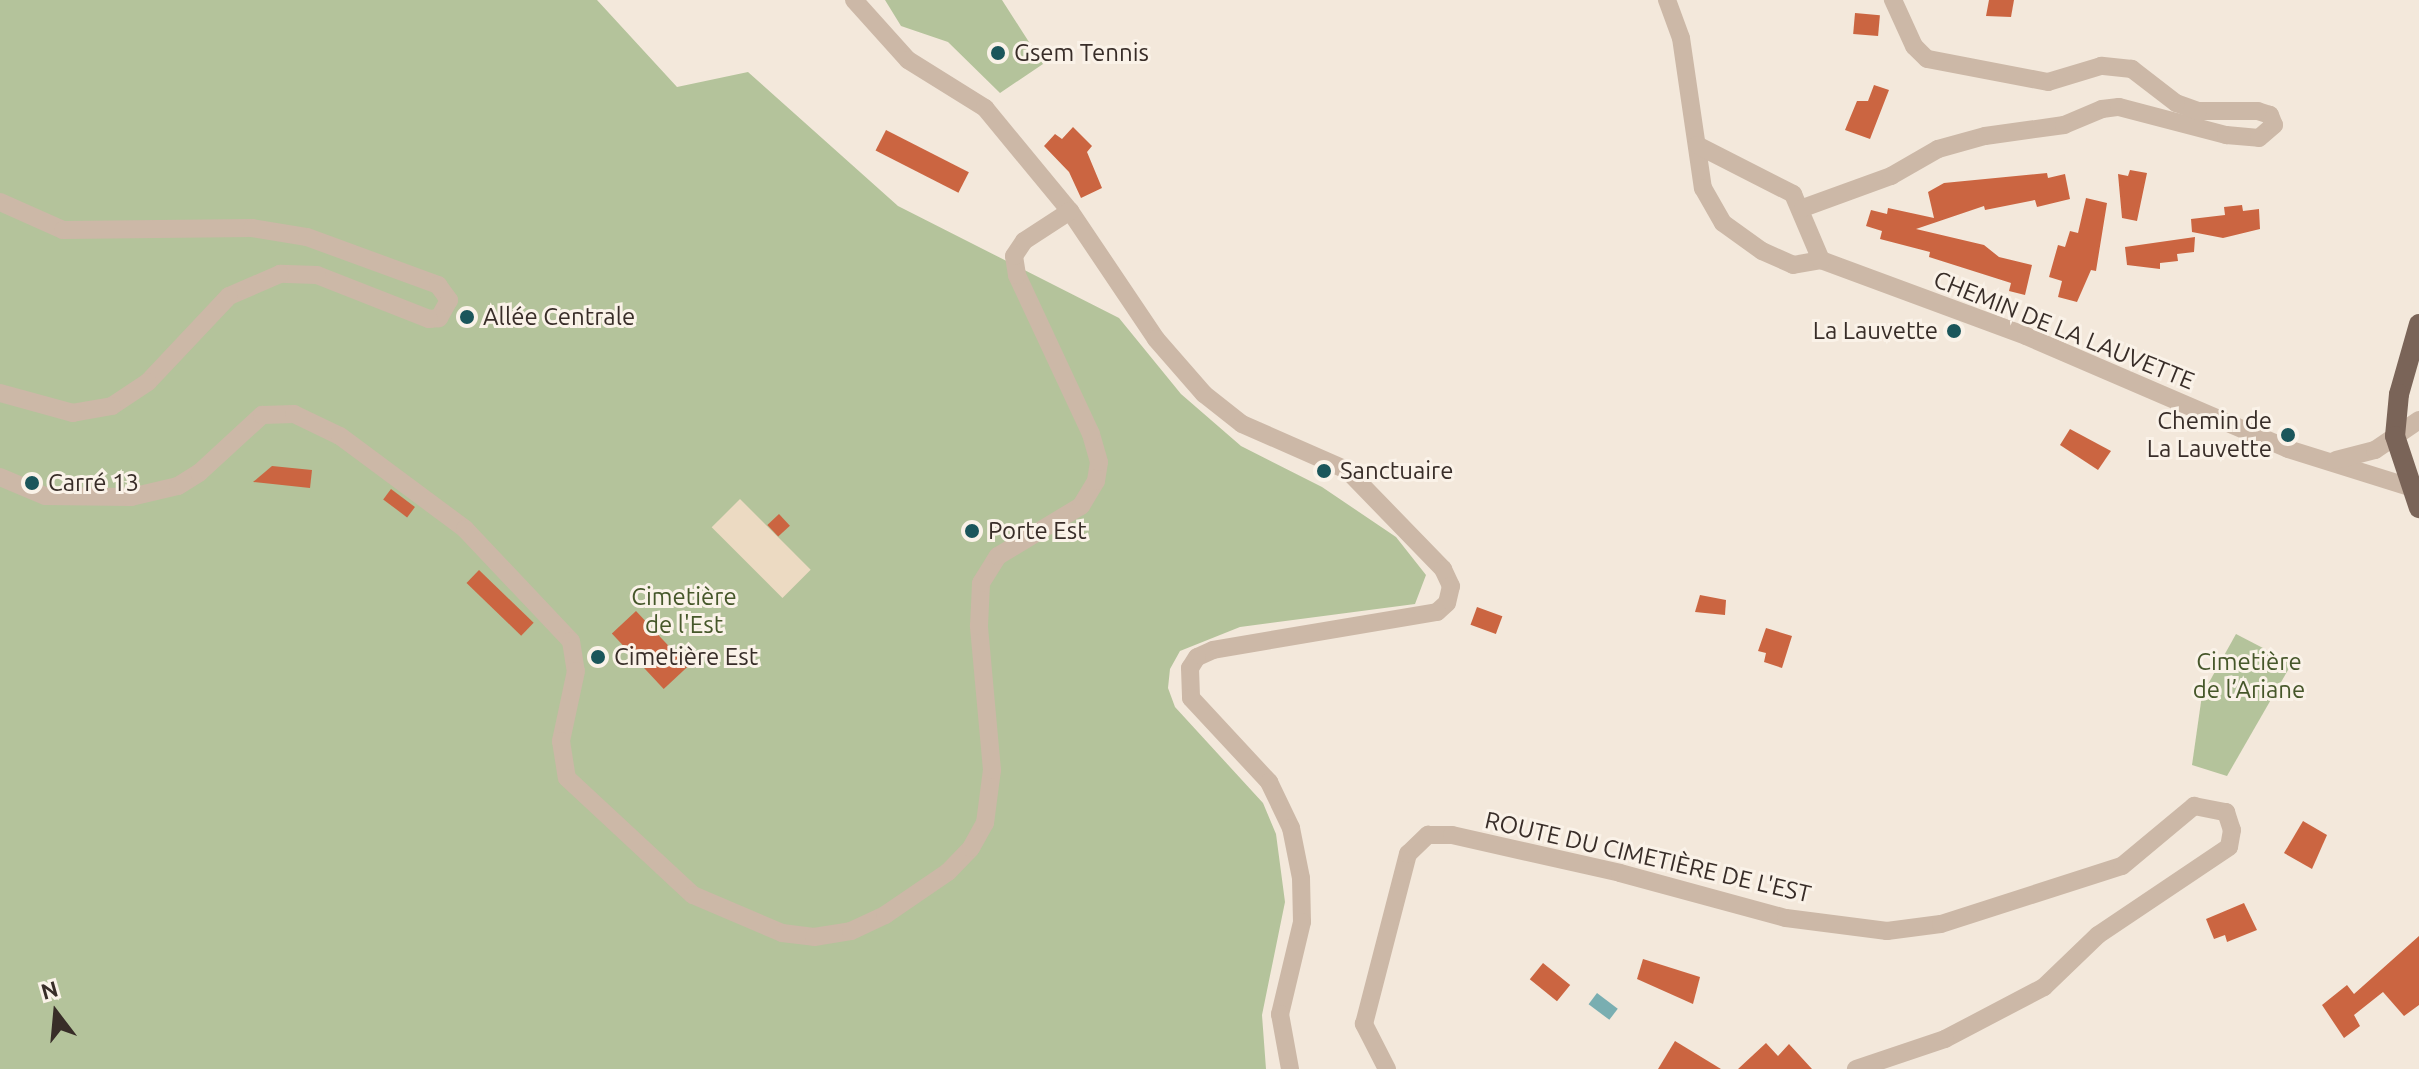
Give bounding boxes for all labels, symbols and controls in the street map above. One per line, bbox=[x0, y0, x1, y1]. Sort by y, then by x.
place label: Gsem Tennis bbox=[1014, 39, 1149, 67]
marker: Gsem Tennis bbox=[989, 44, 1007, 62]
street label: CHEMIN DE LA LAUVETTE bbox=[1929, 264, 2199, 396]
place label: Allée Centrale bbox=[483, 303, 635, 331]
marker: Allée Centrale bbox=[458, 308, 476, 326]
place label: La Lauvette bbox=[1813, 317, 1938, 345]
marker: La Lauvette bbox=[1945, 322, 1963, 340]
place label: Chemin de La Lauvette bbox=[2147, 407, 2272, 463]
marker: Chemin de La Lauvette bbox=[2279, 426, 2297, 444]
place label: Sanctuaire bbox=[1340, 457, 1453, 485]
marker: Sanctuaire bbox=[1315, 462, 1333, 480]
place label: Carré 13 bbox=[48, 469, 139, 497]
marker: Carré 13 bbox=[23, 474, 41, 492]
place label: Porte Est bbox=[988, 517, 1087, 545]
marker: Porte Est bbox=[963, 522, 981, 540]
park label: Cimetière de l'Est bbox=[631, 583, 737, 639]
place label: Cimetière Est bbox=[614, 643, 758, 671]
marker: Cimetière Est bbox=[589, 648, 607, 666]
park label: Cimetière de l’Ariane bbox=[2193, 648, 2305, 704]
street label: ROUTE DU CIMETIÈRE DE L'EST bbox=[1482, 805, 1814, 909]
north arrow bbox=[16, 973, 96, 1053]
text: N bbox=[38, 975, 61, 1004]

